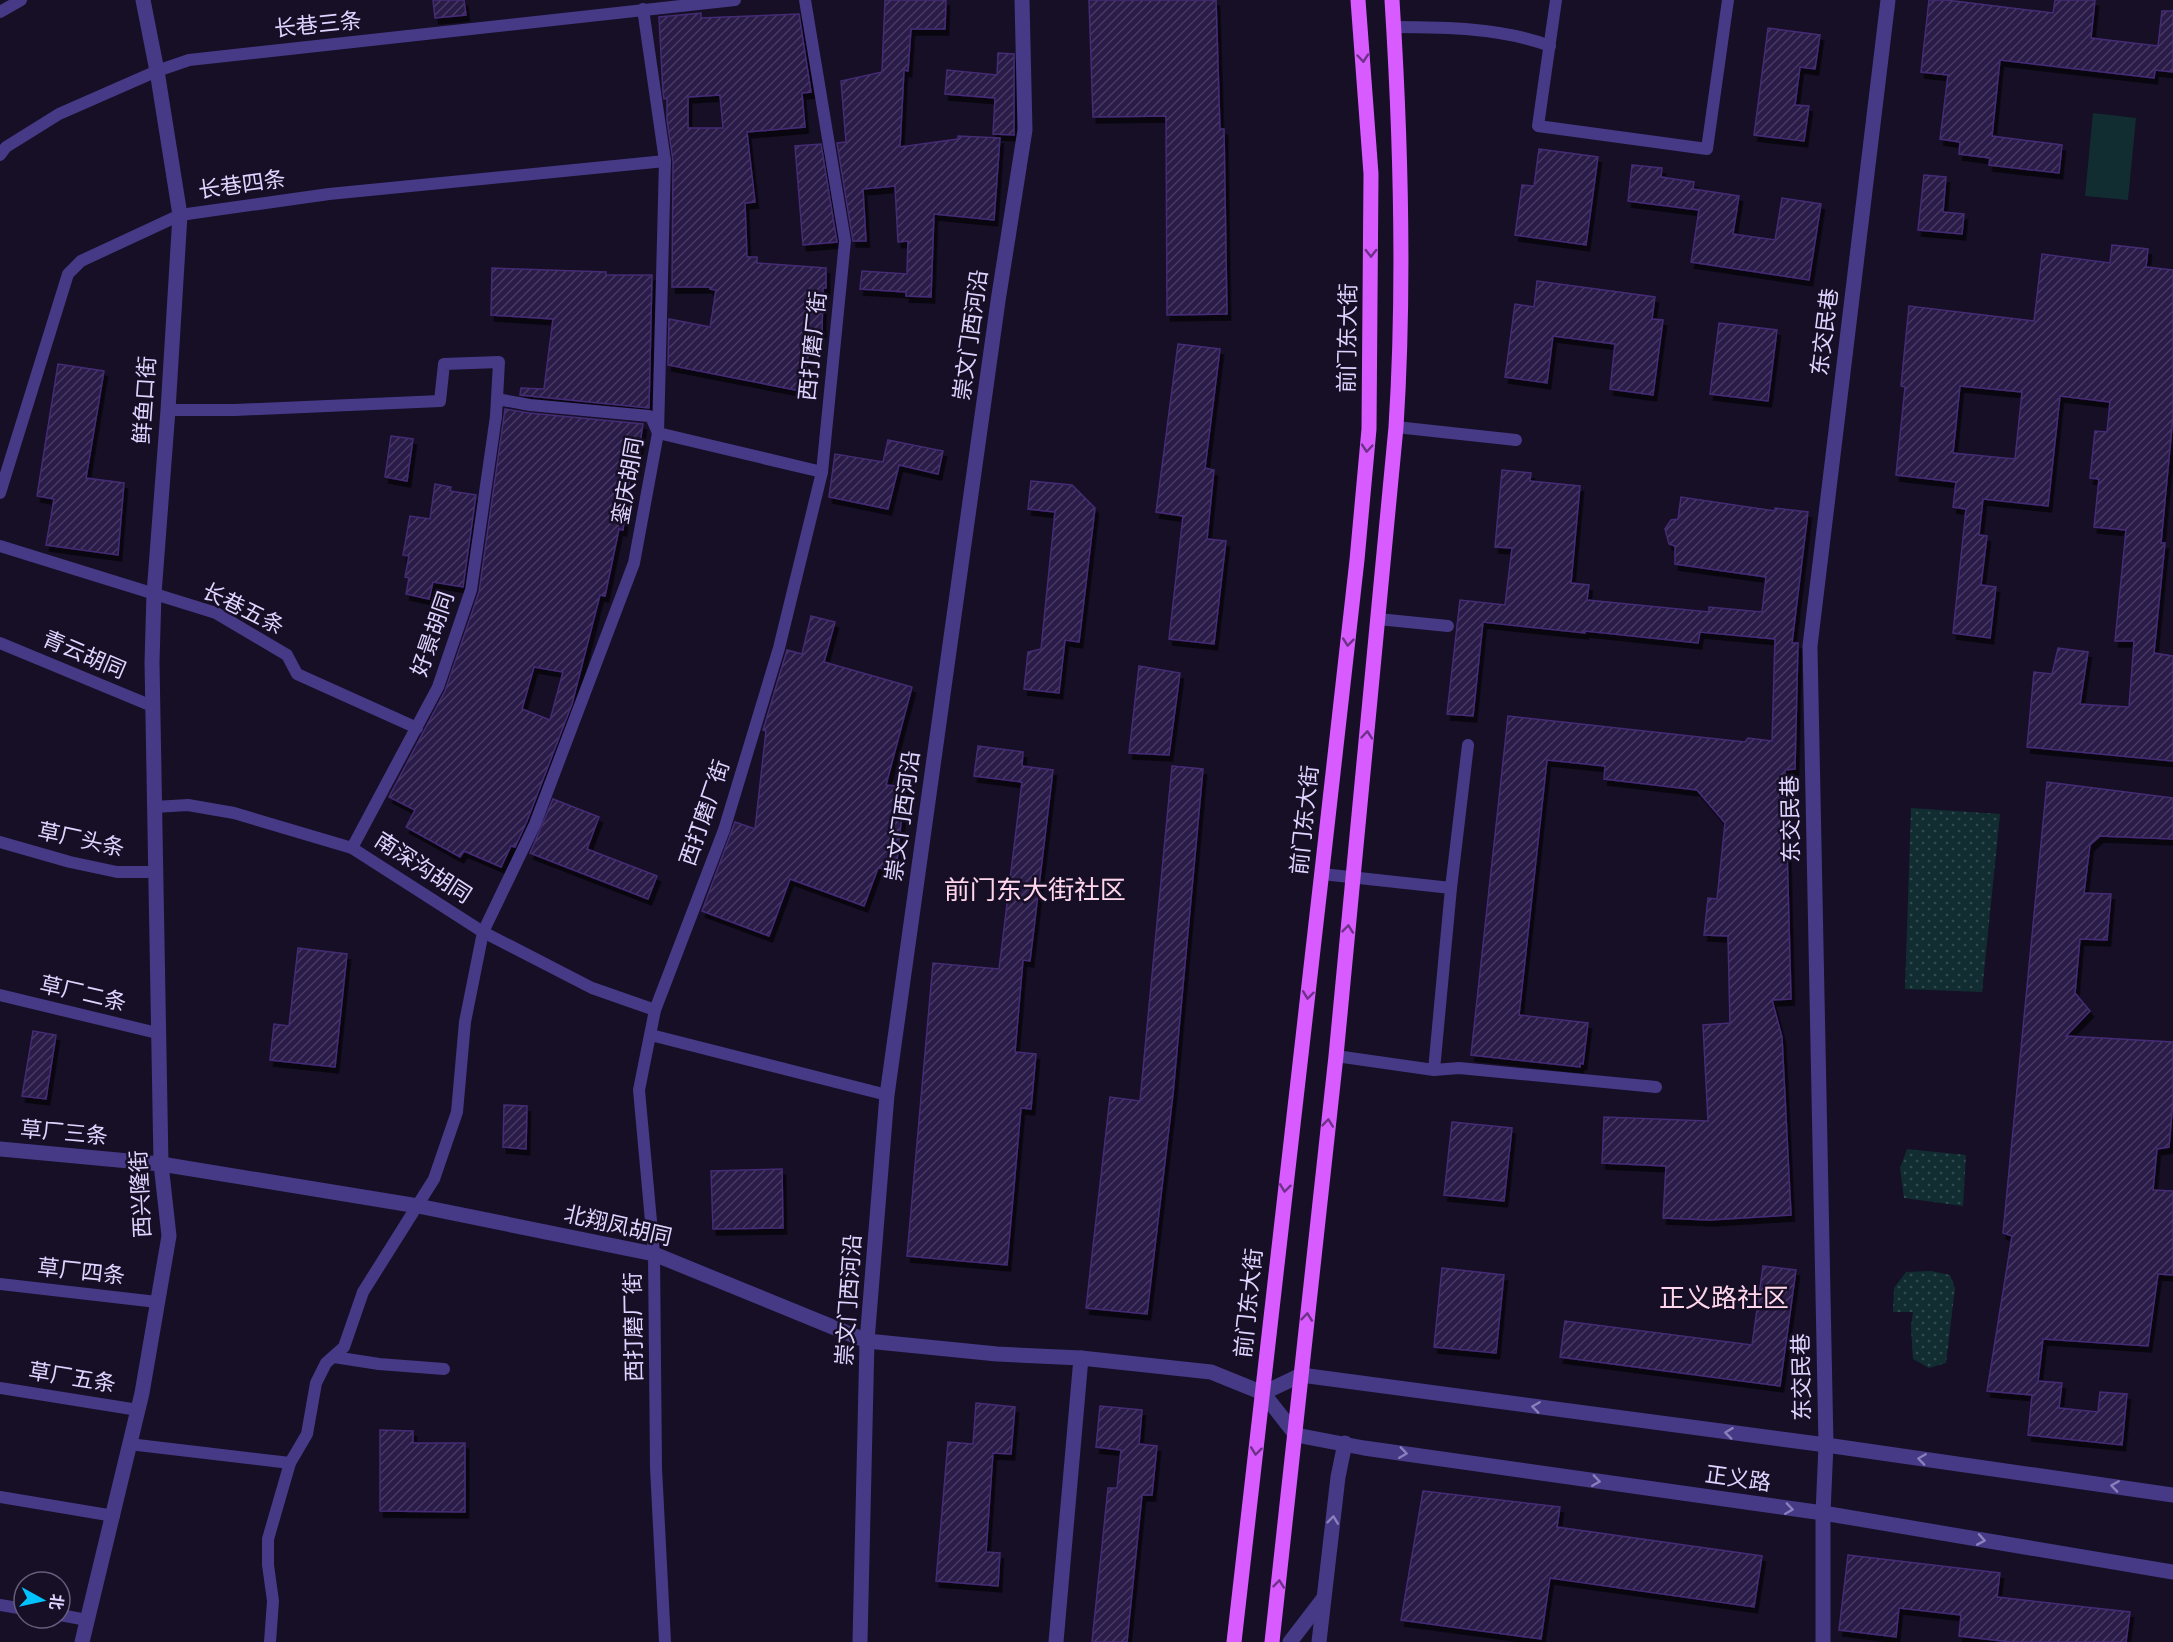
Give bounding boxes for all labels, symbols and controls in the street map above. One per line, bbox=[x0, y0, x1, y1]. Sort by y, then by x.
street label: 长巷三条 bbox=[273, 7, 363, 43]
one-way arrow bbox=[1356, 54, 1369, 63]
street label: 长巷四条 bbox=[197, 166, 287, 204]
one-way arrow bbox=[1365, 249, 1377, 258]
street label: 崇文门西河沿 bbox=[949, 268, 993, 402]
street label: 前门东大街 bbox=[1334, 283, 1362, 393]
street label: 东交民巷 bbox=[1807, 287, 1843, 377]
street label: 西打磨厂街 bbox=[794, 290, 832, 402]
street label: 鲜鱼口街 bbox=[129, 355, 161, 445]
street label: 銮庆胡同 bbox=[608, 435, 648, 527]
one-way arrow bbox=[1361, 443, 1374, 452]
street label: 长巷五条 bbox=[198, 578, 288, 640]
street label: 好景胡同 bbox=[406, 588, 460, 680]
street label: 青云胡同 bbox=[38, 626, 130, 684]
one-way arrow bbox=[1342, 637, 1354, 646]
one-way arrow bbox=[1360, 731, 1373, 740]
street label: 崇文门西河沿 bbox=[881, 749, 925, 883]
street label: 西打磨厂街 bbox=[675, 757, 735, 869]
street label: 前门东大街 bbox=[1286, 764, 1324, 876]
street label: 东交民巷 bbox=[1777, 775, 1805, 863]
street label: 草厂头条 bbox=[35, 818, 127, 862]
street label: 南深沟胡同 bbox=[370, 827, 476, 909]
district label: 前门东大街社区 bbox=[944, 875, 1126, 906]
one-way arrow bbox=[1341, 925, 1354, 934]
street label: 草厂二条 bbox=[37, 971, 129, 1017]
one-way arrow bbox=[1302, 990, 1314, 999]
street label: 草厂三条 bbox=[19, 1116, 109, 1150]
one-way arrow bbox=[1321, 1119, 1334, 1128]
street label: 西兴隆街 bbox=[126, 1149, 156, 1239]
one-way arrow bbox=[1279, 1184, 1292, 1193]
street label: 北翔凤胡同 bbox=[561, 1201, 675, 1251]
street label: 崇文门西河沿 bbox=[831, 1233, 867, 1367]
street label: 前门东大街 bbox=[1230, 1247, 1268, 1359]
street label: 草厂四条 bbox=[36, 1254, 126, 1290]
street label: 西打磨厂街 bbox=[620, 1272, 648, 1382]
district label: 正义路社区 bbox=[1659, 1283, 1789, 1314]
one-way arrow bbox=[1300, 1312, 1313, 1322]
street label: 东交民巷 bbox=[1788, 1333, 1816, 1421]
street label: 草厂五条 bbox=[27, 1358, 117, 1398]
one-way arrow bbox=[1531, 1401, 1540, 1414]
one-way arrow bbox=[1724, 1427, 1733, 1439]
one-way arrow bbox=[1250, 1447, 1263, 1456]
one-way arrow bbox=[1398, 1447, 1407, 1459]
one-way arrow bbox=[1917, 1453, 1927, 1465]
street label: 正义路 bbox=[1704, 1462, 1772, 1496]
one-way arrow bbox=[1591, 1474, 1600, 1486]
one-way arrow bbox=[2110, 1481, 2120, 1493]
one-way arrow bbox=[1784, 1502, 1793, 1514]
one-way arrow bbox=[1326, 1515, 1338, 1524]
one-way arrow bbox=[1976, 1533, 1986, 1546]
north arrow bbox=[12, 1570, 72, 1630]
one-way arrow bbox=[1272, 1579, 1285, 1588]
text: 北 bbox=[46, 1593, 67, 1611]

